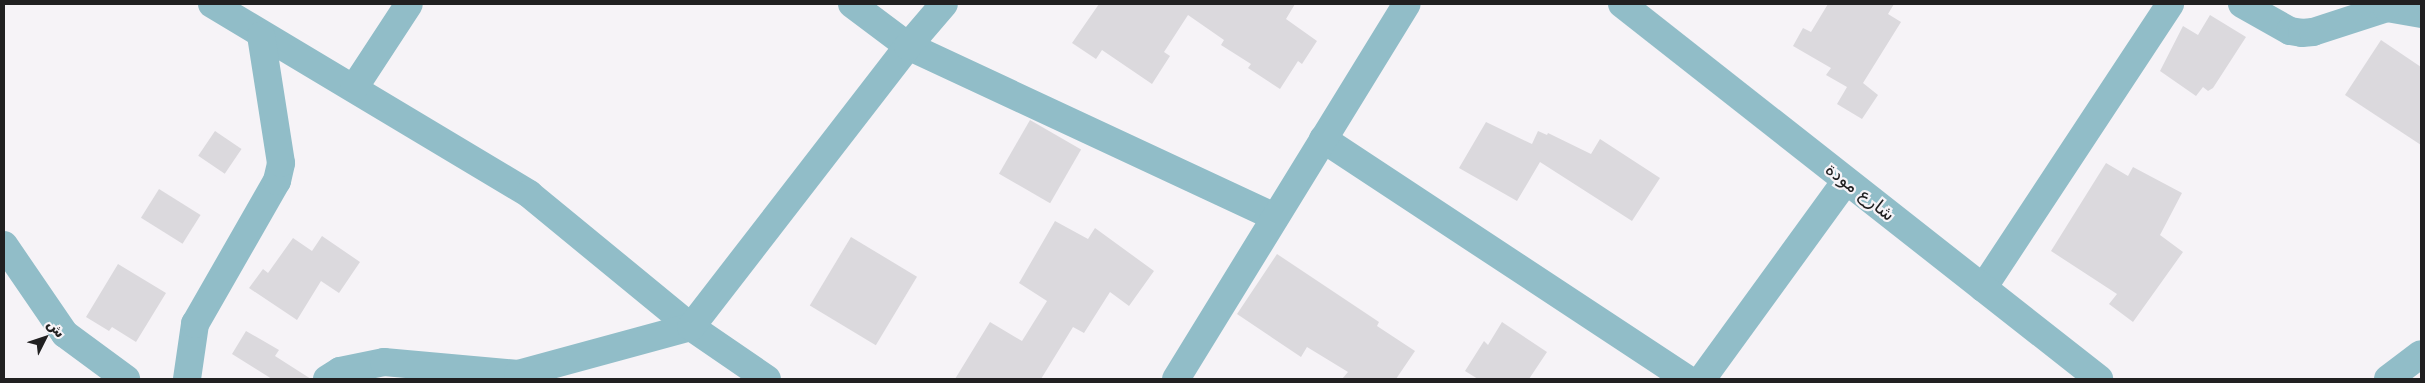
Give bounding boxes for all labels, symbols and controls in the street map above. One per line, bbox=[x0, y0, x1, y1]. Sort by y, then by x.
street label: شارع مودة bbox=[1821, 158, 1899, 226]
north arrow bbox=[20, 313, 70, 363]
text: ش bbox=[44, 316, 69, 341]

